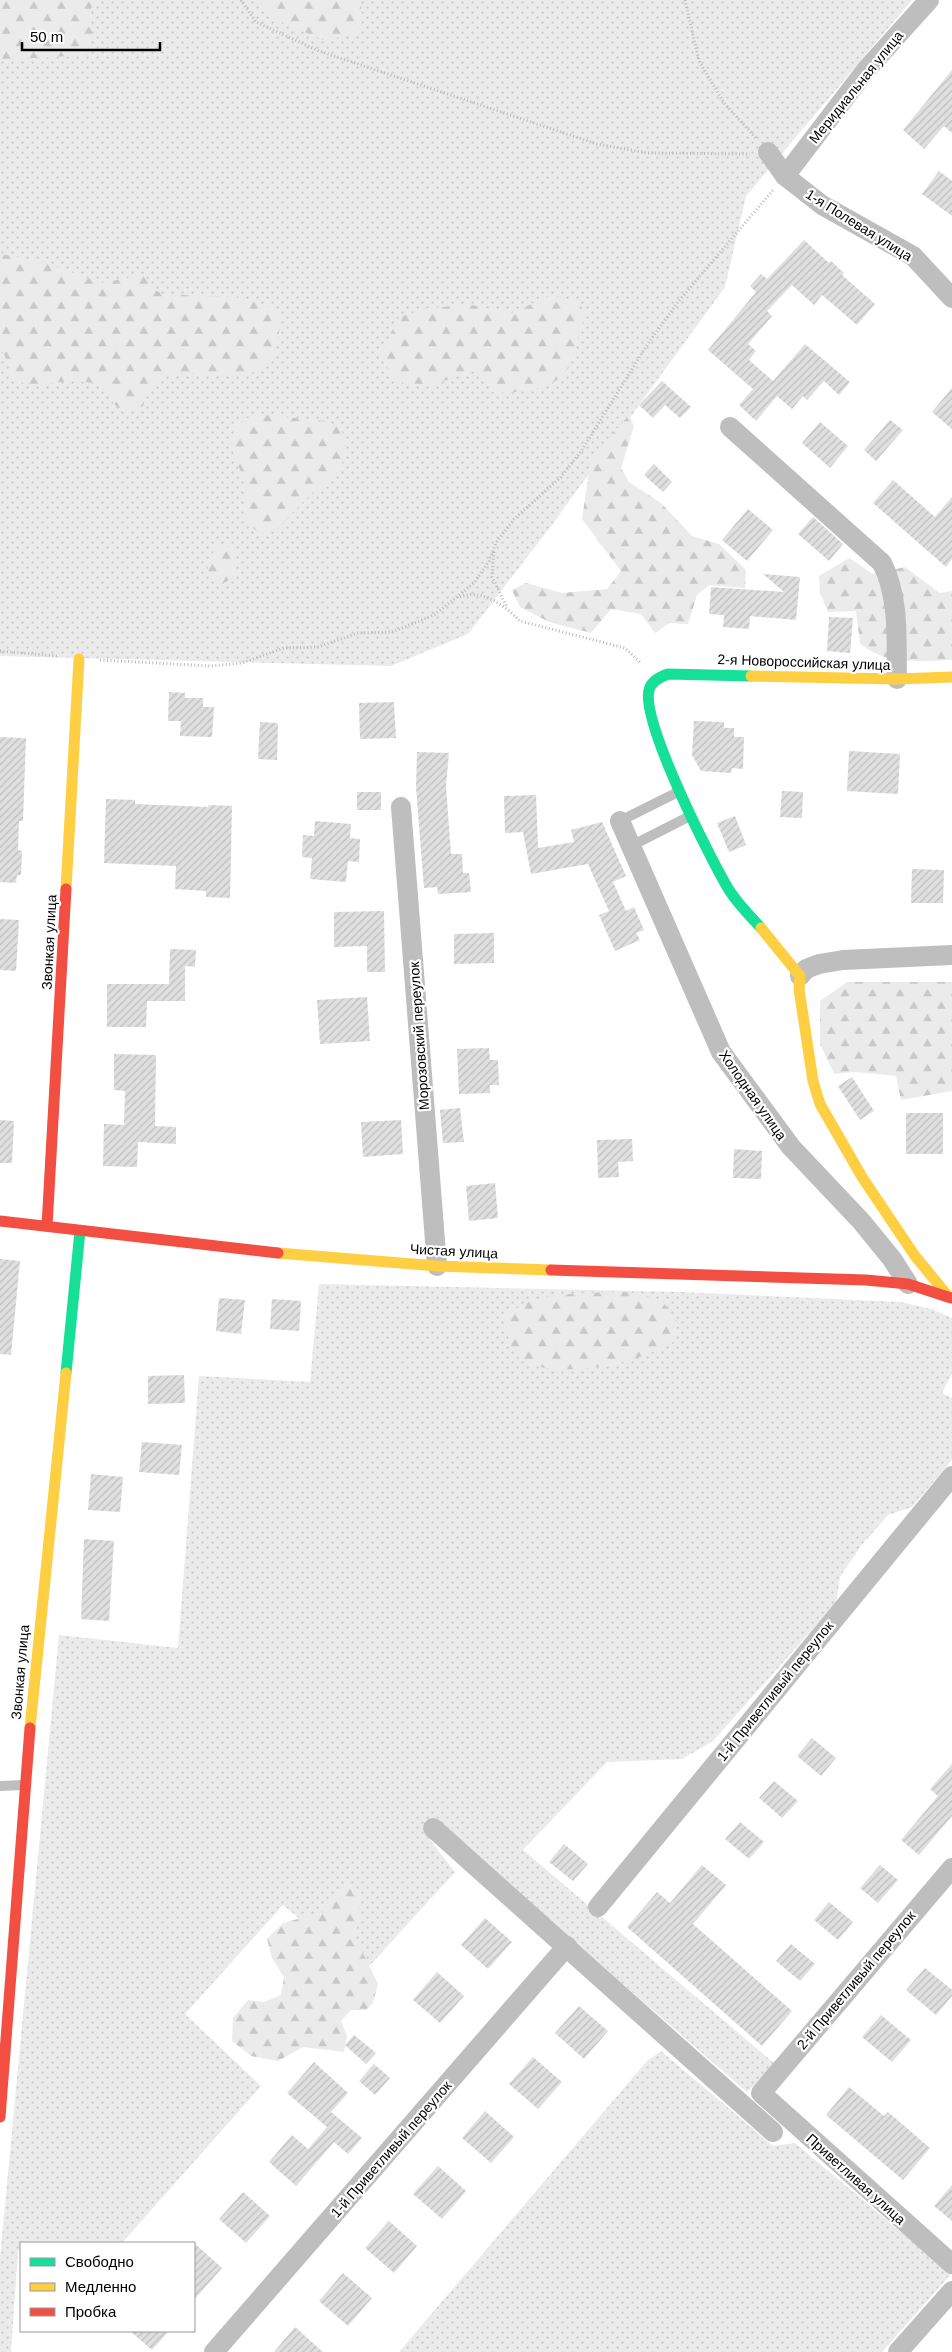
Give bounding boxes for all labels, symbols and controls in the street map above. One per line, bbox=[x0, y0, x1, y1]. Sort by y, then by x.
scale bar bbox=[22, 20, 160, 52]
street label: Меридиальная улица bbox=[806, 27, 906, 146]
text: 50 m bbox=[30, 28, 63, 45]
street label: 1-я Полевая улица bbox=[803, 186, 915, 264]
street label: 2-я Новороссийская улица bbox=[717, 651, 891, 673]
street label: Звонкая улица bbox=[39, 894, 59, 990]
street label: Морозовский переулок bbox=[406, 960, 432, 1111]
street label: Холодная улица bbox=[716, 1047, 790, 1143]
street label: Чистая улица bbox=[410, 1241, 499, 1261]
street label: 1-й Приветливый переулок bbox=[714, 1617, 837, 1764]
street label: Звонкая улица bbox=[8, 1624, 32, 1720]
street label: 2-й Приветливый переулок bbox=[793, 1907, 919, 2052]
street label: 1-й Приветливый переулок bbox=[327, 2077, 455, 2220]
street label: Приветливая улица bbox=[803, 2130, 909, 2228]
legend bbox=[20, 2242, 195, 2332]
text: Свободно bbox=[65, 2253, 134, 2270]
text: Медленно bbox=[65, 2278, 136, 2295]
text: Пробка bbox=[65, 2303, 117, 2320]

